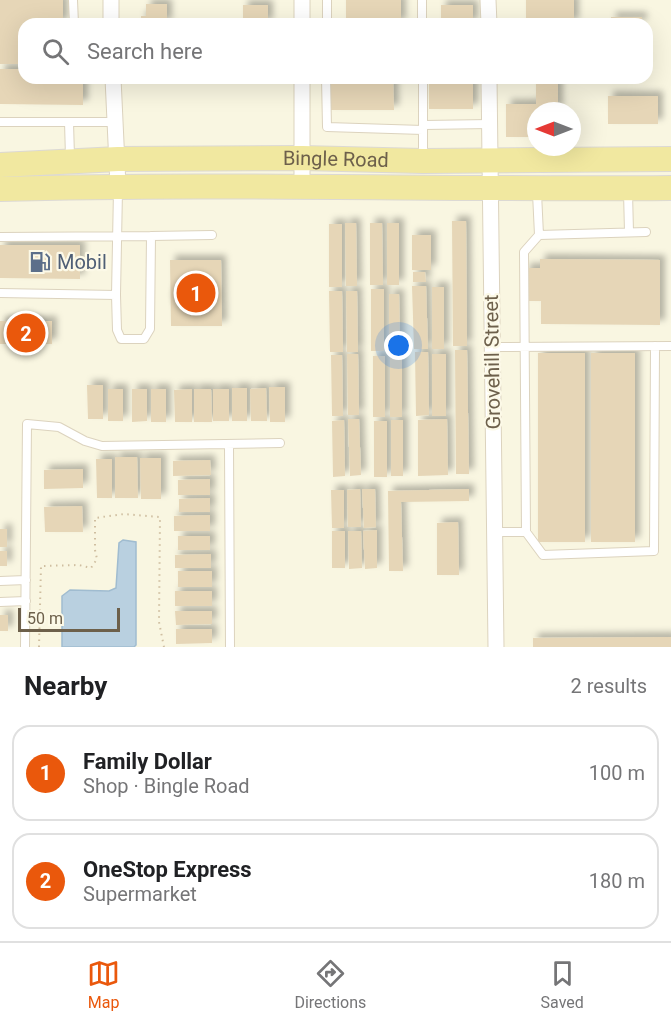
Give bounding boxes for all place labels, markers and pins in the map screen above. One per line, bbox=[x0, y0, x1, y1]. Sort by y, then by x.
fuel station icon: Mobil bbox=[28, 250, 52, 274]
place label: Mobil bbox=[57, 250, 107, 274]
pin: 1 bbox=[176, 270, 216, 316]
pin: 2 bbox=[6, 310, 46, 356]

